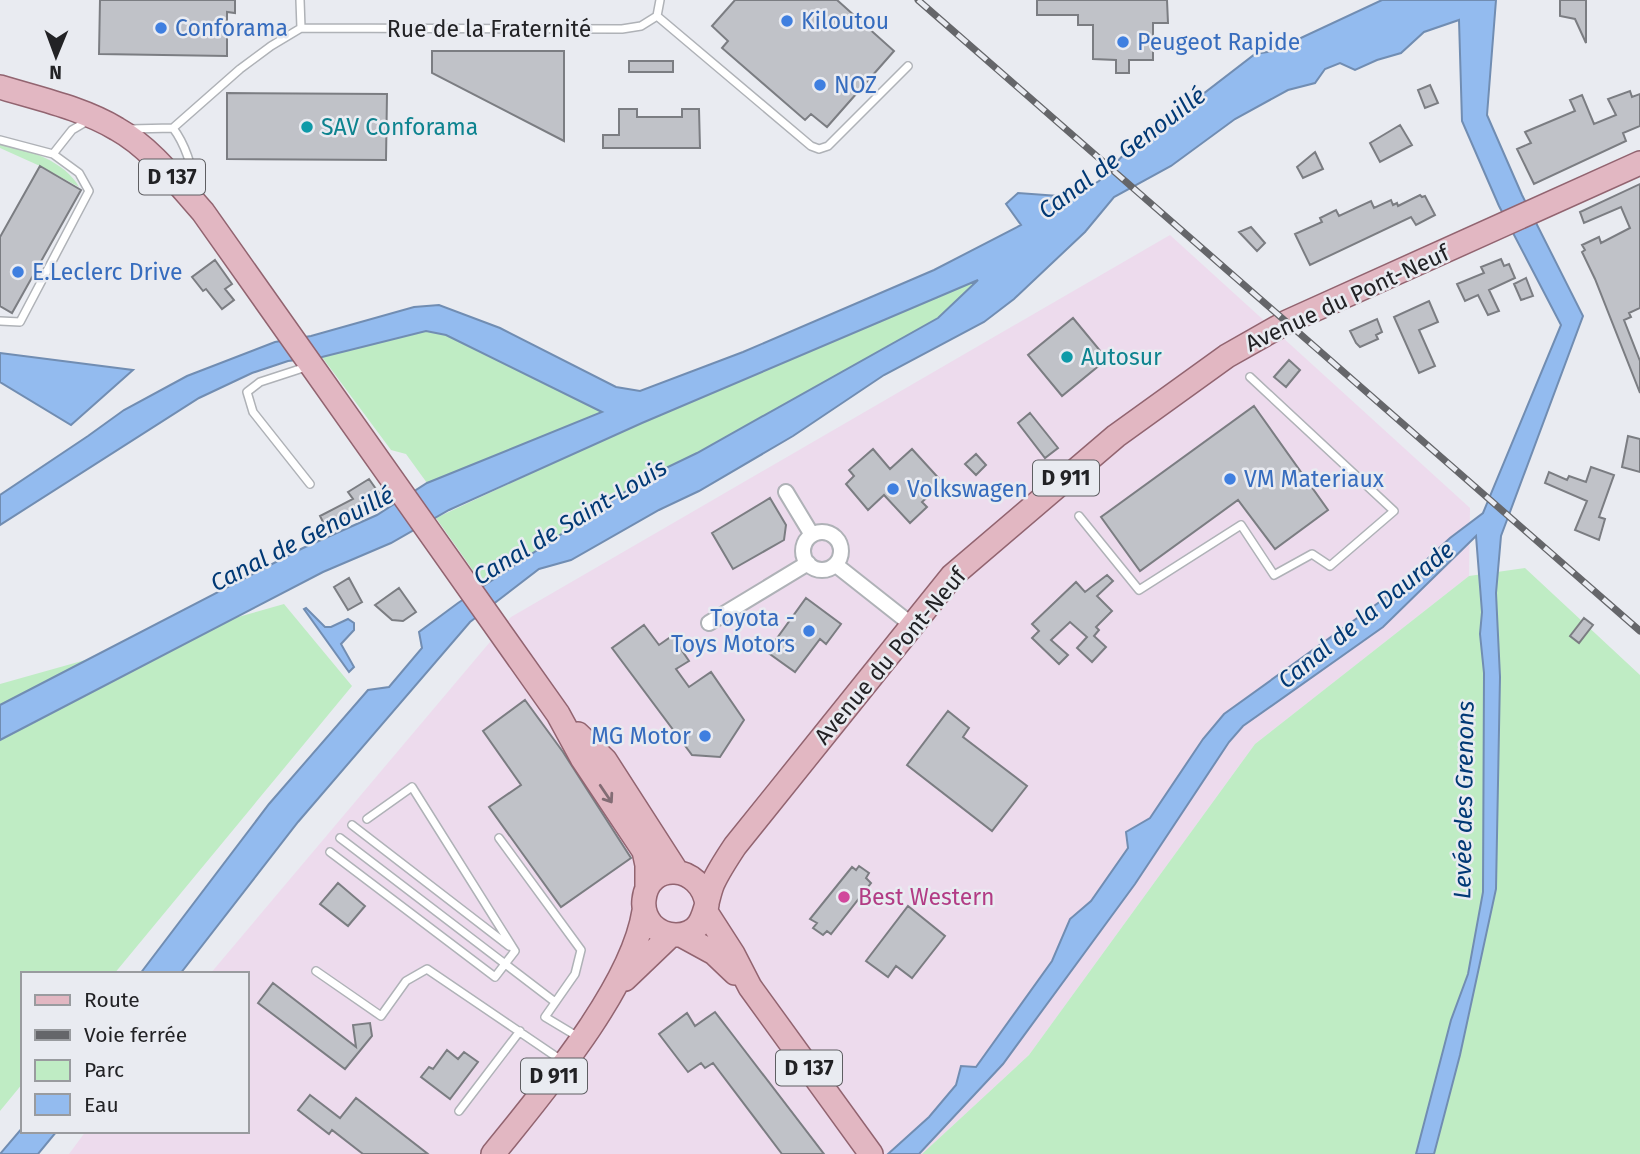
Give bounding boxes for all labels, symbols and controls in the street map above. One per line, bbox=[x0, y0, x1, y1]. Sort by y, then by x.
place label: Kiloutou bbox=[801, 7, 889, 35]
marker: Kiloutou bbox=[779, 13, 795, 29]
place label: Conforama bbox=[175, 14, 288, 42]
street label: Rue de la Fraternité bbox=[387, 15, 591, 43]
marker: Conforama bbox=[153, 20, 169, 36]
north arrow bbox=[21, 21, 91, 91]
place label: Peugeot Rapide bbox=[1137, 28, 1300, 56]
marker: Peugeot Rapide bbox=[1115, 34, 1131, 50]
text: N bbox=[49, 61, 62, 84]
place label: NOZ bbox=[834, 71, 877, 99]
marker: NOZ bbox=[812, 77, 828, 93]
water label: Canal de Genouillé bbox=[1033, 81, 1211, 225]
place label: SAV Conforama bbox=[321, 113, 478, 141]
marker: SAV Conforama bbox=[299, 119, 315, 135]
road number: D 137 bbox=[139, 160, 205, 194]
street label: Avenue du Pont-Neuf bbox=[1241, 238, 1455, 357]
place label: E.Leclerc Drive bbox=[32, 258, 183, 286]
marker: E.Leclerc Drive bbox=[10, 264, 26, 280]
place label: Autosur bbox=[1081, 343, 1162, 371]
marker: Autosur bbox=[1059, 349, 1075, 365]
water label: Canal de Saint-Louis bbox=[468, 453, 672, 591]
road number: D 911 bbox=[1033, 461, 1099, 496]
place label: VM Materiaux bbox=[1244, 465, 1385, 493]
marker: VM Materiaux bbox=[1222, 471, 1238, 487]
place label: Volkswagen bbox=[907, 475, 1028, 503]
water label: Canal de Genouillé bbox=[206, 481, 398, 597]
marker: Volkswagen bbox=[885, 481, 901, 497]
water label: Canal de la Daurade bbox=[1272, 536, 1460, 694]
street label: Avenue du Pont-Neuf bbox=[808, 561, 973, 750]
place label: Toyota - Toys Motors bbox=[671, 604, 795, 658]
marker: Toyota - Toys Motors bbox=[801, 623, 817, 639]
water label: Levée des Grenons bbox=[1448, 701, 1480, 899]
place label: MG Motor bbox=[591, 722, 691, 750]
marker: MG Motor bbox=[697, 728, 713, 744]
one-way arrow bbox=[599, 783, 613, 803]
place label: Best Western bbox=[858, 883, 995, 911]
marker: Best Western bbox=[836, 889, 852, 905]
legend bbox=[21, 972, 248, 1133]
text: Route bbox=[84, 987, 140, 1013]
text: Voie ferrée bbox=[84, 1022, 187, 1048]
road number: D 137 bbox=[776, 1050, 842, 1086]
text: Parc bbox=[84, 1057, 124, 1083]
road number: D 911 bbox=[521, 1058, 587, 1094]
text: Eau bbox=[84, 1092, 119, 1118]

